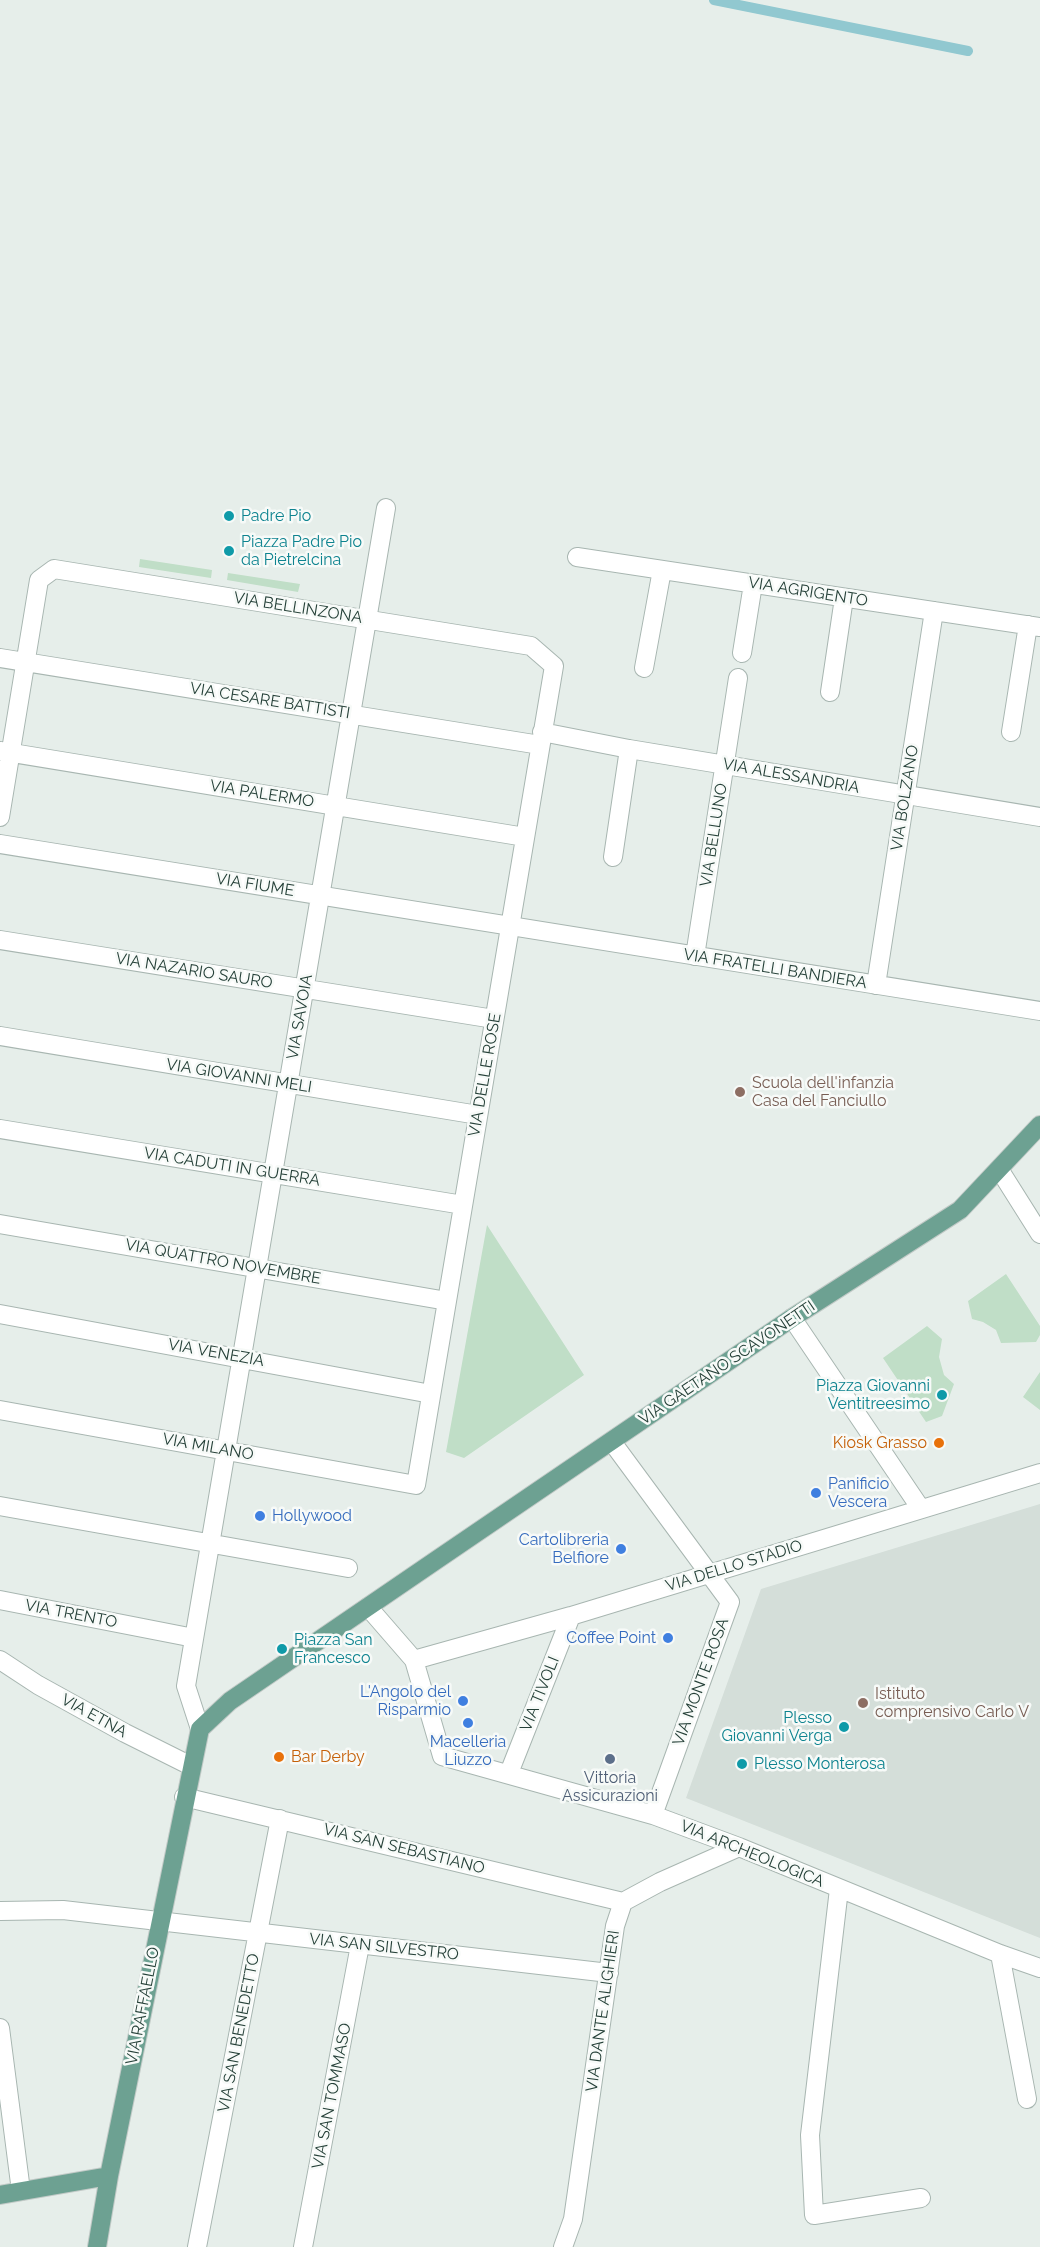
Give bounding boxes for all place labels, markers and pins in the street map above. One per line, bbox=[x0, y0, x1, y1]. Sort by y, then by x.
place label: Padre Pio bbox=[241, 506, 311, 526]
marker: Padre Pio bbox=[222, 509, 236, 523]
place label: Piazza Padre Pio da Pietrelcina bbox=[241, 532, 362, 570]
marker: Piazza Padre Pio da Pietrelcina bbox=[222, 544, 236, 558]
place label: Scuola dell'infanzia Casa del Fanciullo bbox=[752, 1073, 894, 1111]
marker: Scuola dell'infanzia Casa del Fanciullo bbox=[733, 1085, 747, 1099]
place label: Piazza Giovanni Ventitreesimo bbox=[816, 1376, 930, 1414]
marker: Piazza Giovanni Ventitreesimo bbox=[935, 1388, 949, 1402]
place label: Kiosk Grasso bbox=[833, 1433, 927, 1453]
marker: Kiosk Grasso bbox=[932, 1436, 946, 1450]
place label: Panificio Vescera bbox=[828, 1474, 889, 1512]
marker: Panificio Vescera bbox=[809, 1486, 823, 1500]
place label: Hollywood bbox=[272, 1506, 352, 1526]
marker: Hollywood bbox=[253, 1509, 267, 1523]
place label: Cartolibreria Belfiore bbox=[519, 1530, 609, 1568]
marker: Cartolibreria Belfiore bbox=[614, 1542, 628, 1556]
place label: Coffee Point bbox=[566, 1628, 656, 1648]
place label: Piazza San Francesco bbox=[294, 1630, 372, 1668]
marker: Coffee Point bbox=[661, 1631, 675, 1645]
marker: Piazza San Francesco bbox=[275, 1642, 289, 1656]
place label: L'Angolo del Risparmio bbox=[360, 1682, 451, 1720]
place label: Istituto comprensivo Carlo V bbox=[875, 1684, 1029, 1722]
marker: L'Angolo del Risparmio bbox=[456, 1694, 470, 1708]
marker: Istituto comprensivo Carlo V bbox=[856, 1696, 870, 1710]
place label: Plesso Giovanni Verga bbox=[721, 1708, 832, 1746]
marker: Macelleria Liuzzo bbox=[461, 1716, 475, 1730]
marker: Plesso Giovanni Verga bbox=[837, 1720, 851, 1734]
place label: Macelleria Liuzzo bbox=[430, 1732, 506, 1770]
place label: Bar Derby bbox=[291, 1747, 365, 1767]
marker: Bar Derby bbox=[272, 1750, 286, 1764]
marker: Vittoria Assicurazioni bbox=[603, 1752, 617, 1766]
place label: Plesso Monterosa bbox=[754, 1754, 885, 1774]
marker: Plesso Monterosa bbox=[735, 1757, 749, 1771]
place label: Vittoria Assicurazioni bbox=[562, 1768, 658, 1806]

